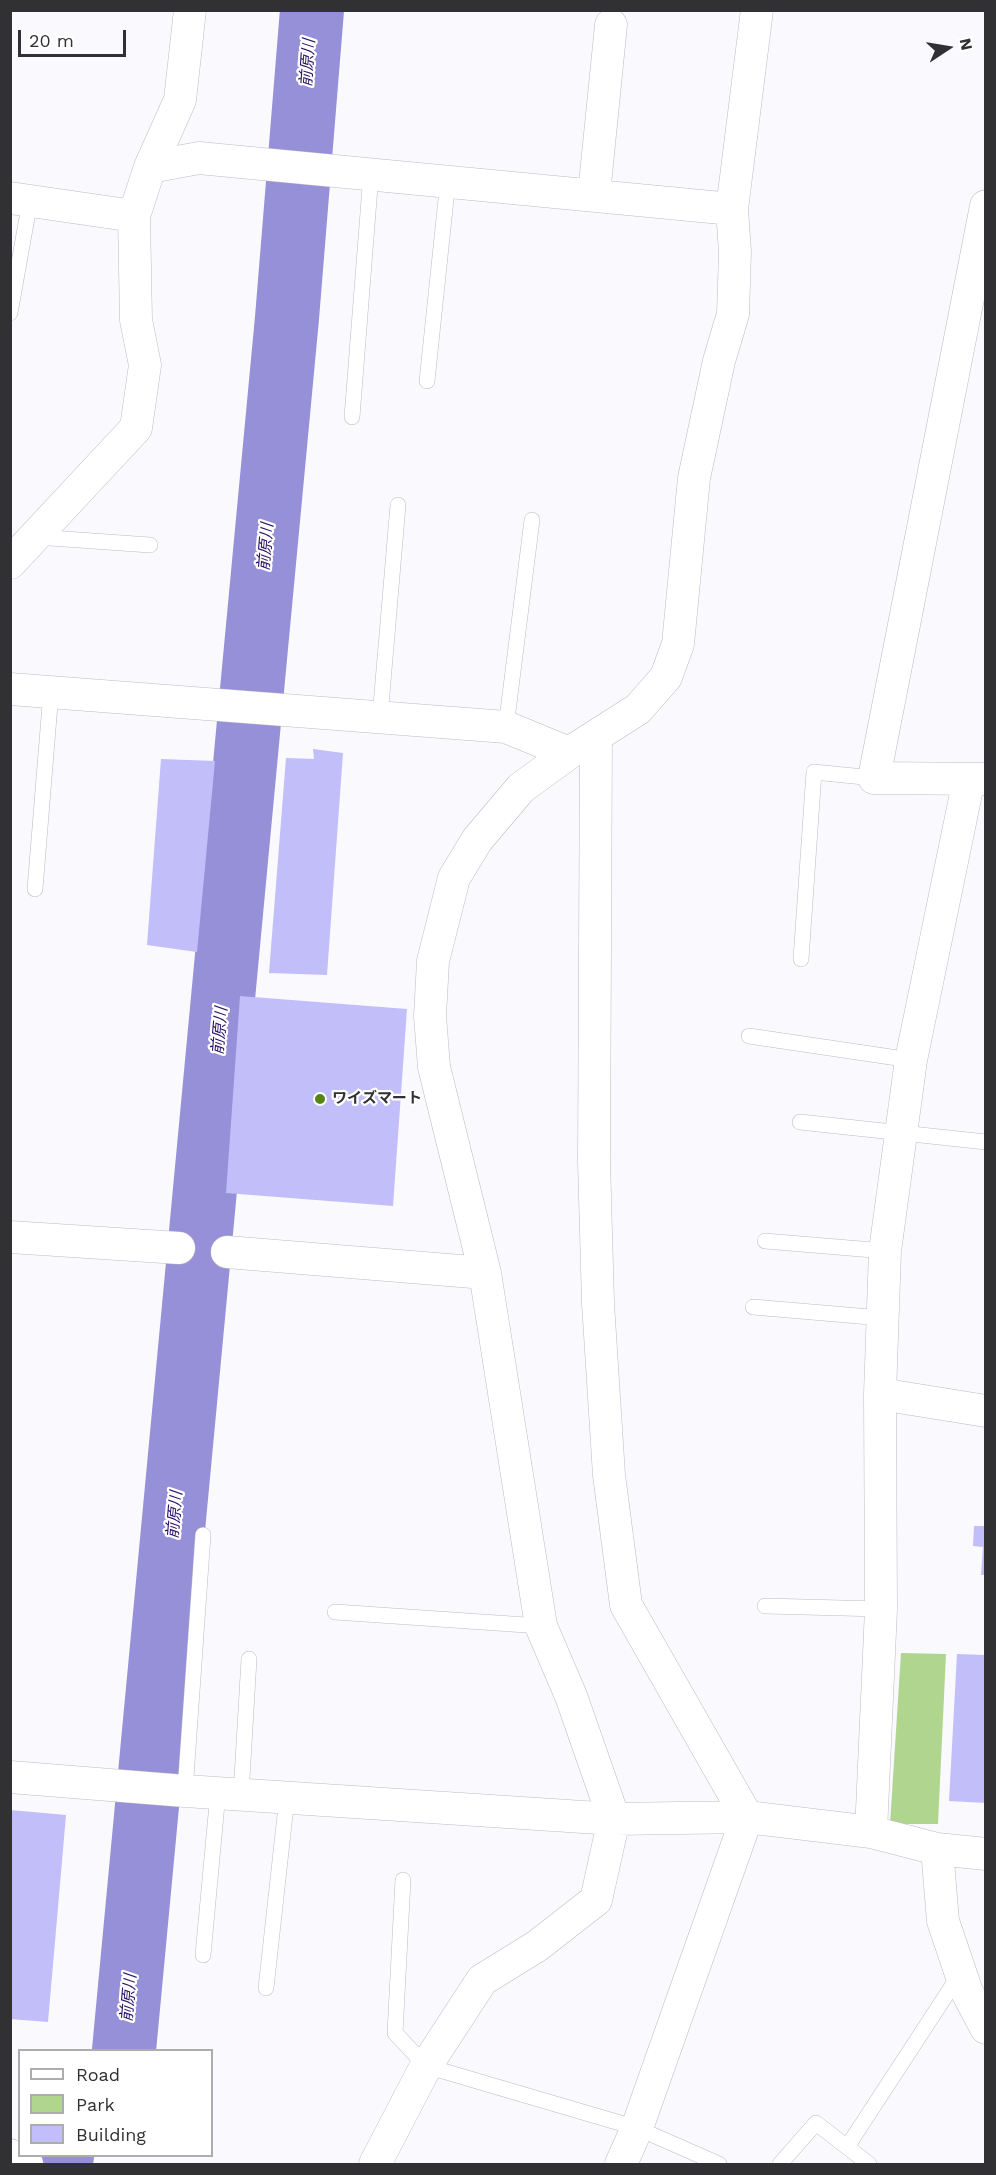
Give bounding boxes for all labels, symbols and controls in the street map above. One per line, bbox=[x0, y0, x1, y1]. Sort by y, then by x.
scale bar bbox=[21, 18, 129, 56]
north arrow bbox=[918, 18, 978, 78]
text: 20 m bbox=[29, 30, 74, 51]
text: N bbox=[956, 36, 977, 52]
water label: 前原川 bbox=[297, 38, 319, 88]
water label: 前原川 bbox=[254, 522, 278, 572]
water label: 前原川 bbox=[208, 1006, 232, 1056]
place label: ワイズマート bbox=[332, 1090, 422, 1108]
marker: ワイズマート bbox=[313, 1092, 327, 1106]
water label: 前原川 bbox=[163, 1490, 187, 1540]
water label: 前原川 bbox=[117, 1973, 141, 2023]
legend bbox=[18, 2049, 213, 2157]
text: Road bbox=[76, 2064, 120, 2085]
text: Park bbox=[76, 2094, 115, 2115]
text: Building bbox=[76, 2124, 146, 2145]

